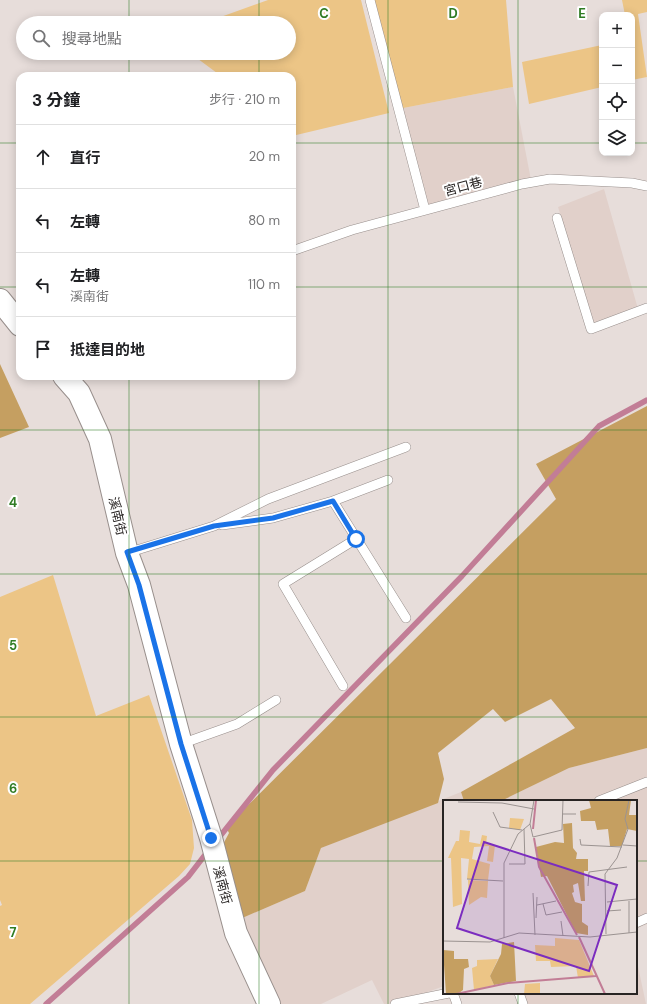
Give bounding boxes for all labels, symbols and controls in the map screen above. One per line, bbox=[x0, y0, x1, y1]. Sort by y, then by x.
text: C bbox=[319, 5, 329, 22]
text: D bbox=[448, 5, 458, 22]
text: E bbox=[578, 5, 586, 22]
map controls bbox=[599, 12, 635, 156]
button: + bbox=[599, 12, 635, 48]
search box bbox=[16, 16, 296, 60]
icon: search bbox=[30, 27, 52, 49]
text: 搜尋地點 bbox=[62, 29, 122, 49]
button: − bbox=[599, 48, 635, 84]
button: locate bbox=[599, 84, 635, 120]
text: 3 分鐘 bbox=[32, 89, 80, 111]
text: 步行 · 210 m bbox=[209, 91, 280, 108]
button: layers bbox=[599, 120, 635, 156]
icon: ahead bbox=[32, 146, 54, 168]
text: 直行 bbox=[70, 148, 100, 168]
text: 20 m bbox=[249, 148, 280, 165]
street label: 宮口巷 bbox=[442, 173, 484, 200]
icon: left bbox=[32, 210, 54, 232]
text: 左轉 bbox=[70, 212, 100, 232]
text: 80 m bbox=[248, 212, 280, 229]
text: 左轉 bbox=[70, 266, 100, 286]
icon: left bbox=[32, 274, 54, 296]
text: 110 m bbox=[248, 276, 280, 293]
text: 溪南街 bbox=[70, 288, 109, 305]
icon: arrive bbox=[32, 338, 54, 360]
text: 抵達目的地 bbox=[70, 340, 145, 360]
text: 4 bbox=[9, 494, 17, 511]
street label: 溪南街 bbox=[105, 495, 130, 537]
route start bbox=[347, 530, 365, 548]
text: 5 bbox=[9, 637, 17, 654]
text: 6 bbox=[9, 780, 17, 797]
inset map bbox=[443, 800, 637, 994]
route end bbox=[202, 829, 220, 847]
street label: 溪南街 bbox=[209, 864, 236, 906]
text: 7 bbox=[10, 924, 17, 941]

